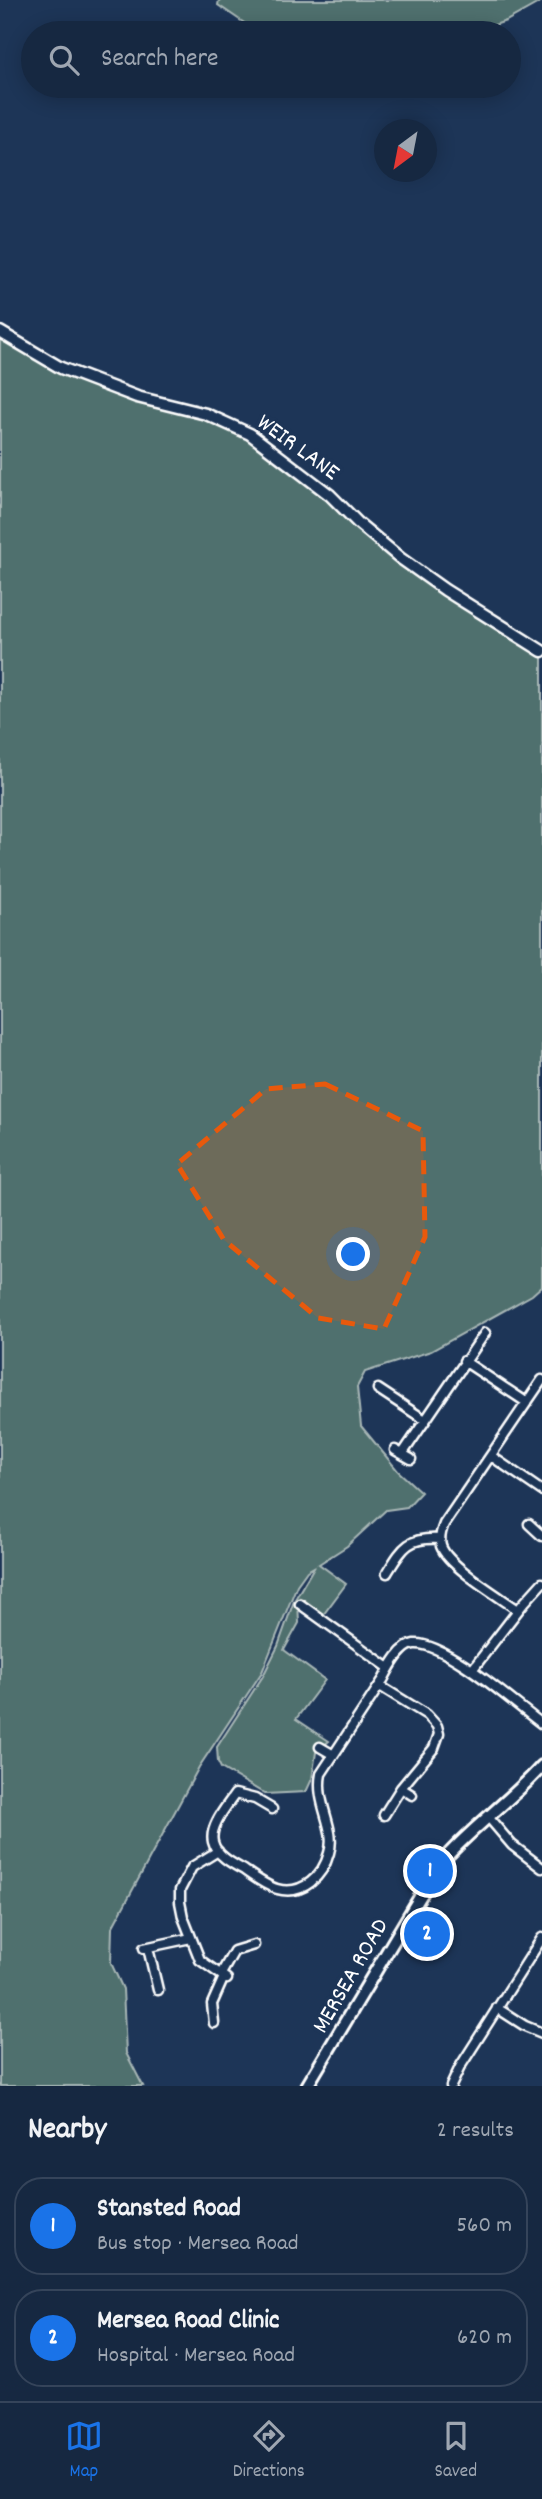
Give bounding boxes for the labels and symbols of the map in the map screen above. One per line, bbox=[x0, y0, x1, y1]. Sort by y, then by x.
north arrow bbox=[374, 119, 437, 182]
street label: WEIR LANE bbox=[249, 407, 346, 490]
your location bbox=[336, 1237, 370, 1271]
pin: 1 bbox=[407, 1845, 453, 1897]
pin: 2 bbox=[404, 1908, 450, 1960]
street label: MERSEA ROAD bbox=[305, 1913, 398, 2040]

